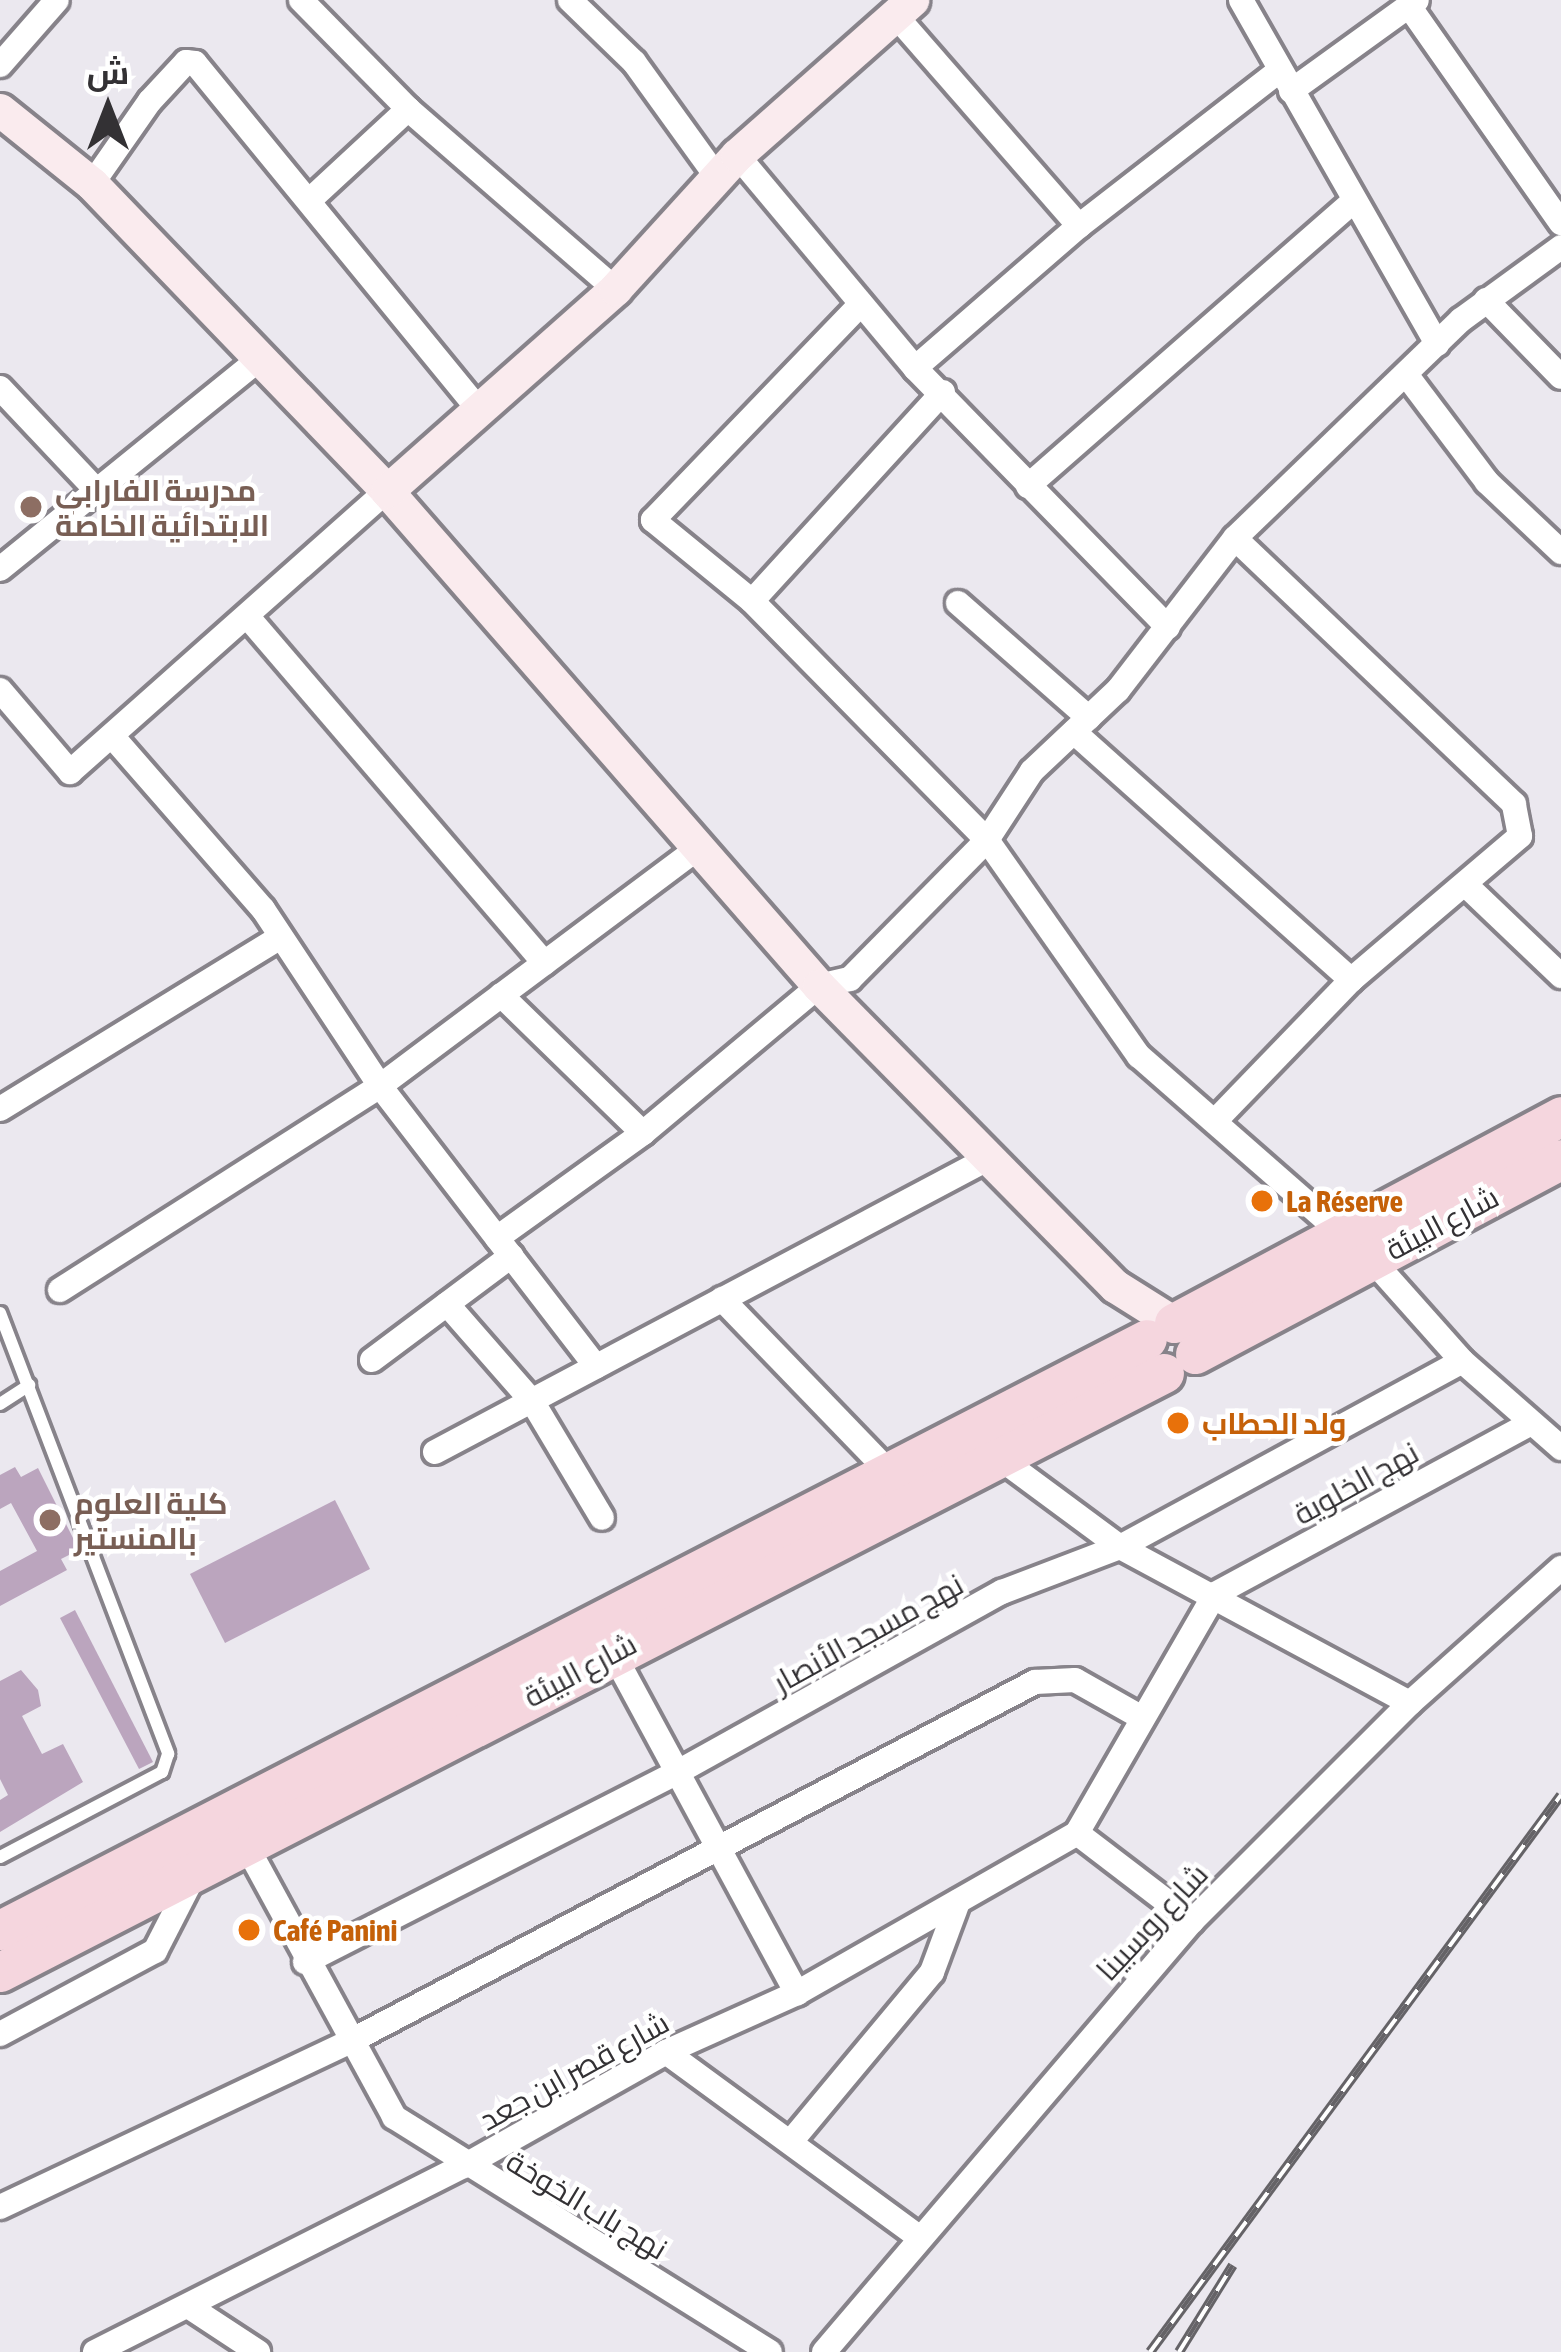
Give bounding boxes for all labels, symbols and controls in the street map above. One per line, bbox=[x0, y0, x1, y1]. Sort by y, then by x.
north arrow bbox=[48, 48, 168, 168]
text: ش bbox=[87, 53, 129, 91]
place label: مدرسة الفارابي الابتدائية الخاصة bbox=[55, 472, 269, 542]
marker: مدرسة الفارابي الابتدائية الخاصة bbox=[18, 494, 44, 520]
street label: شارع البيئة bbox=[1380, 1178, 1504, 1268]
place label: La Réserve bbox=[1286, 1183, 1403, 1219]
marker: La Réserve bbox=[1249, 1188, 1275, 1214]
place label: ولد الحطاب bbox=[1202, 1405, 1347, 1441]
marker: ولد الحطاب bbox=[1165, 1410, 1191, 1436]
street label: نهج الخلوية bbox=[1287, 1434, 1425, 1532]
place label: كلية العلوم بالمنستير bbox=[74, 1485, 228, 1556]
marker: كلية العلوم بالمنستير bbox=[37, 1507, 63, 1533]
street label: نهج مسجد الأنصار bbox=[767, 1566, 969, 1700]
street label: شارع البيئة bbox=[518, 1625, 642, 1715]
street label: شارع روسبينا bbox=[1089, 1856, 1215, 1988]
place label: Café Panini bbox=[273, 1912, 397, 1948]
marker: Café Panini bbox=[236, 1917, 262, 1943]
street label: شارع قصر ابن جعد bbox=[473, 2004, 675, 2138]
street label: نهج باب الخوخة bbox=[500, 2143, 674, 2267]

